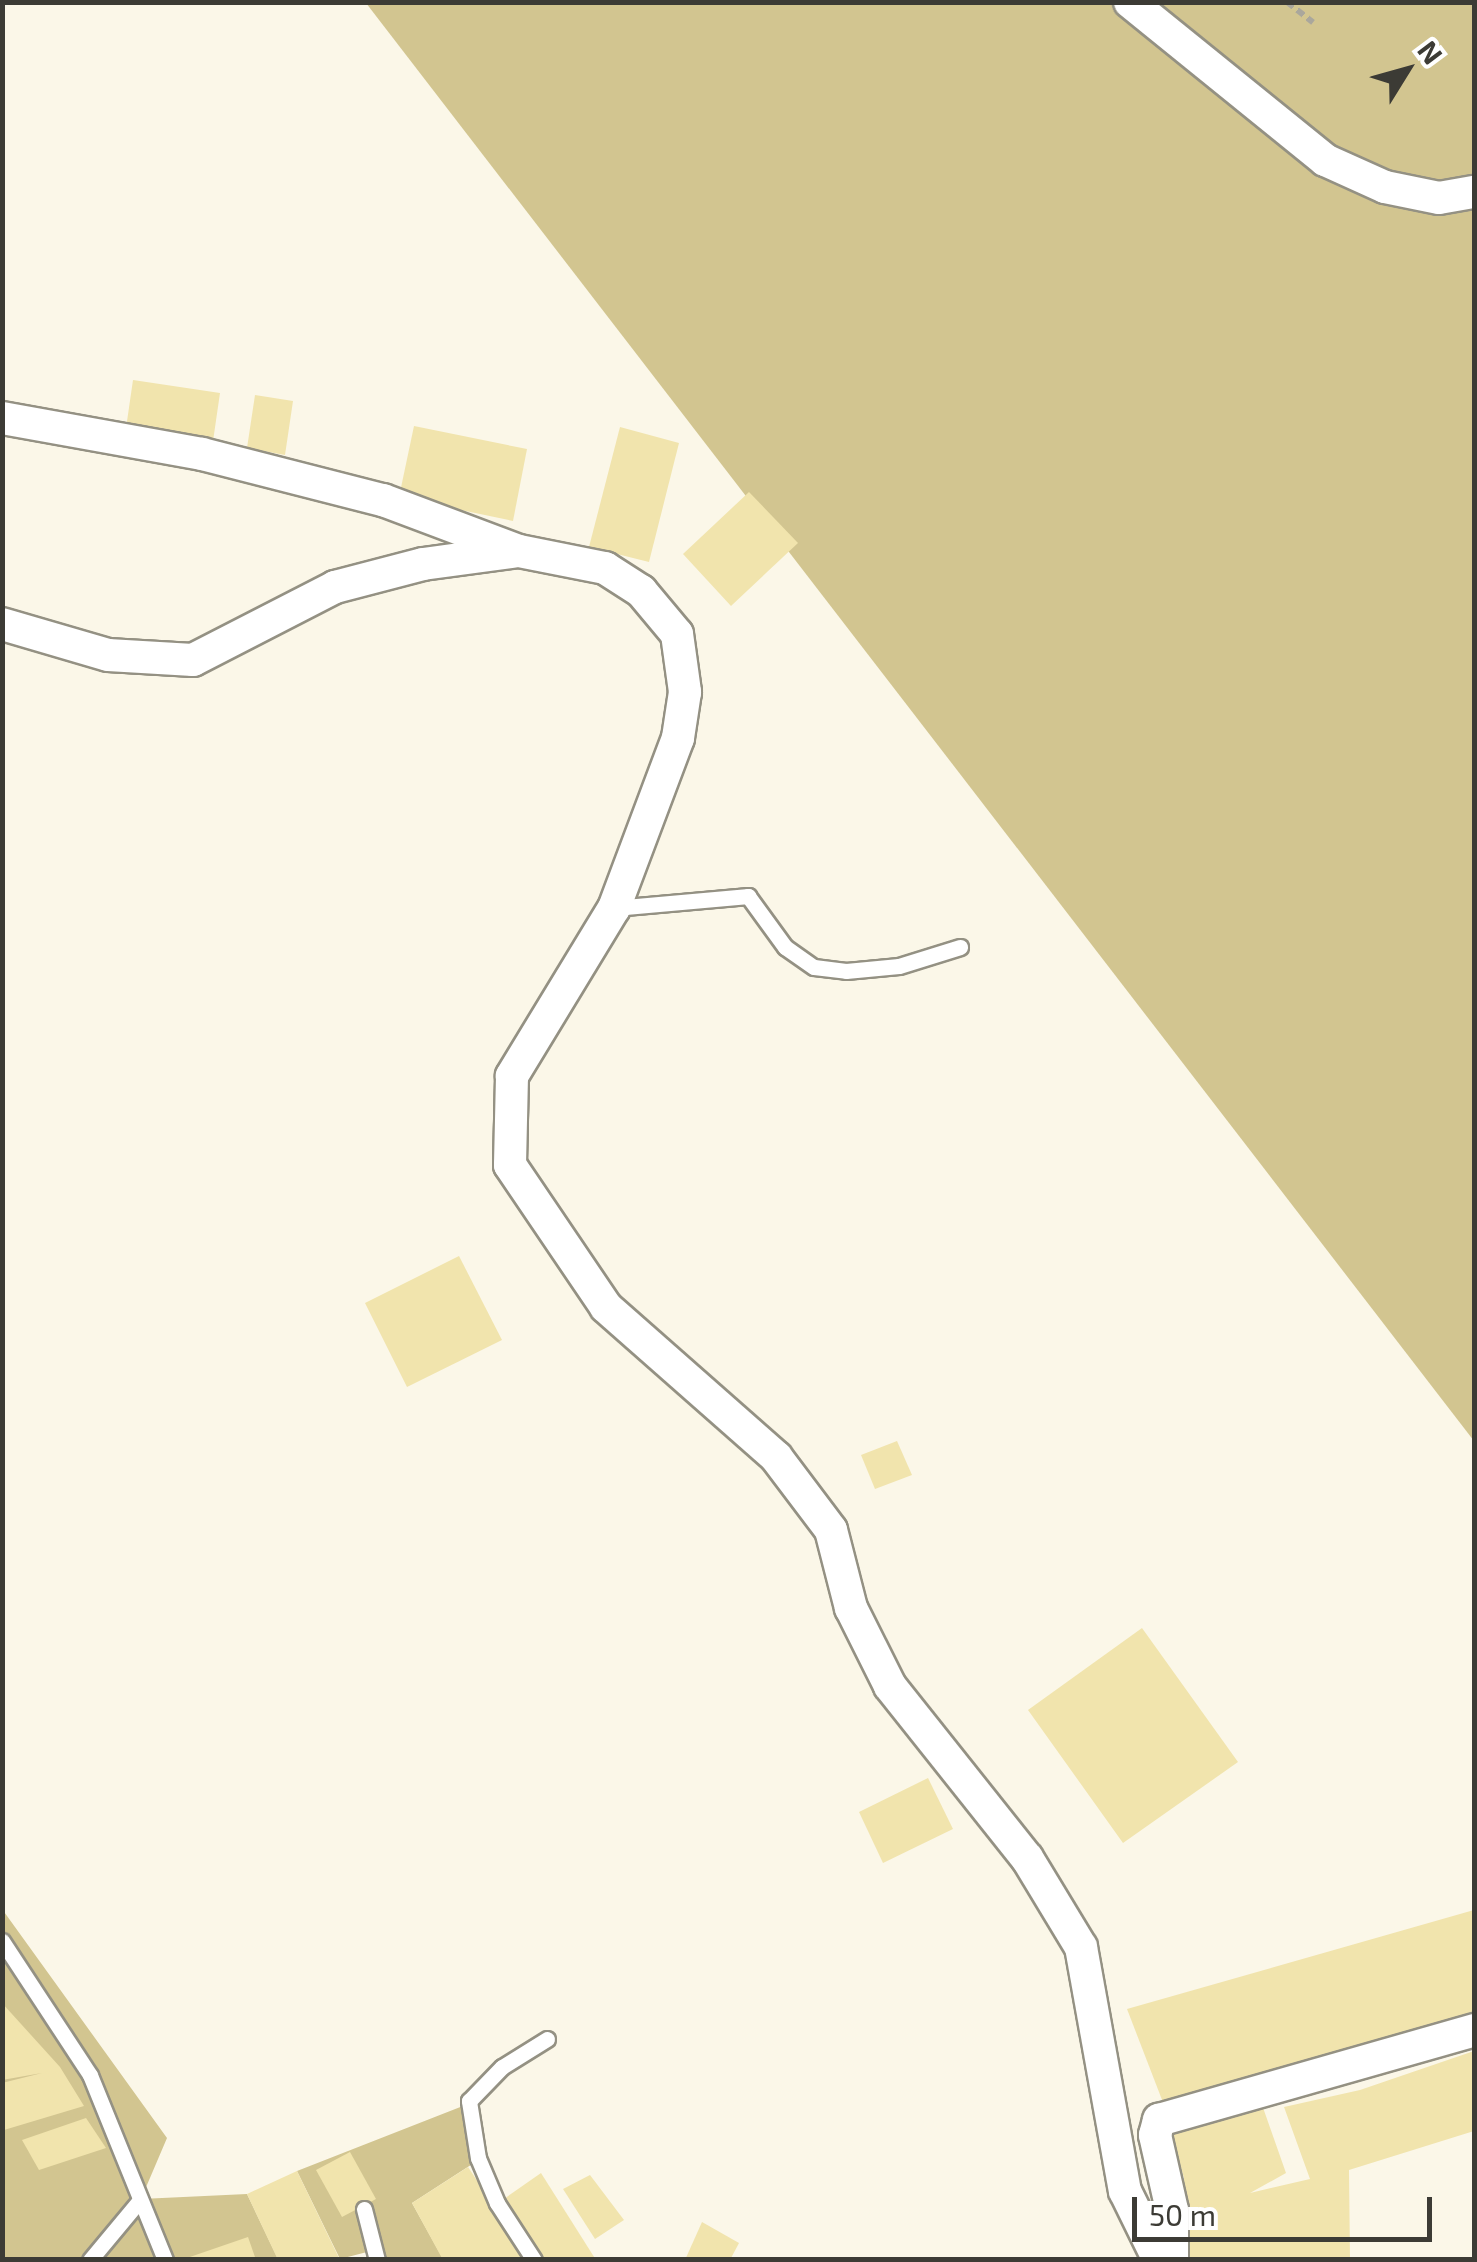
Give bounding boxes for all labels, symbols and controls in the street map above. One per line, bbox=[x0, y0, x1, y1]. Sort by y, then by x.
north arrow bbox=[1357, 20, 1457, 120]
text: N bbox=[1411, 34, 1451, 70]
scale bar bbox=[1137, 2177, 1437, 2239]
text: 50 m bbox=[1149, 2196, 1216, 2232]

